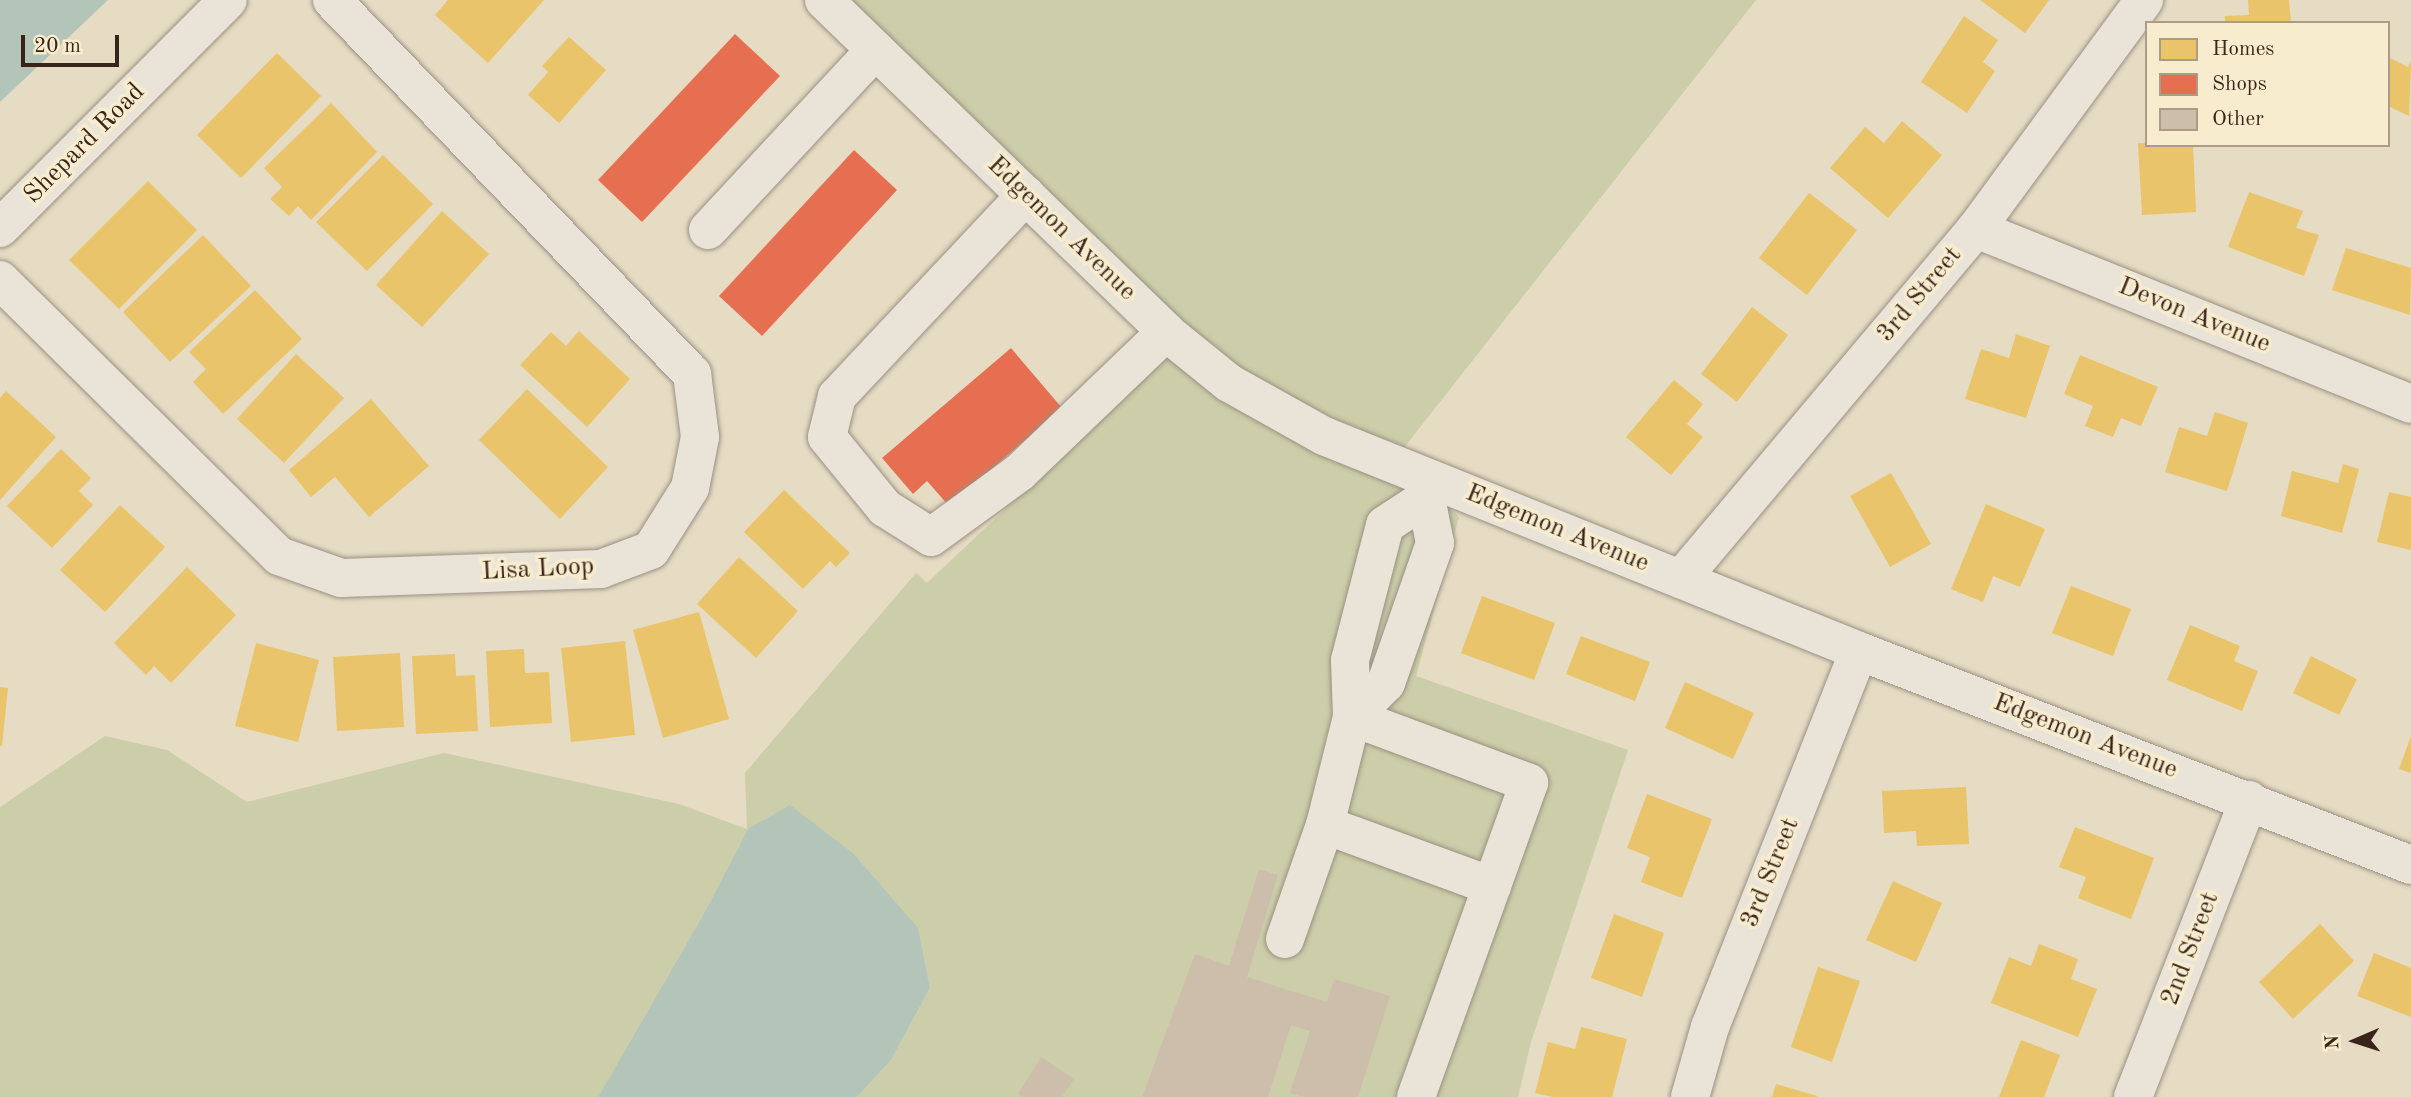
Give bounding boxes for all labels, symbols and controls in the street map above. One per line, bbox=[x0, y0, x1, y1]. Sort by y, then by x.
scale bar bbox=[24, 21, 122, 65]
legend bbox=[2145, 21, 2390, 147]
text: 20 m bbox=[34, 36, 81, 57]
text: Homes bbox=[2212, 39, 2274, 60]
text: Shops bbox=[2212, 74, 2267, 95]
street label: Shepard Road bbox=[18, 77, 152, 211]
text: Other bbox=[2212, 109, 2264, 130]
street label: Edgemon Avenue bbox=[980, 150, 1142, 308]
street label: 3rd Street bbox=[1871, 241, 1969, 349]
street label: Devon Avenue bbox=[2113, 271, 2275, 361]
street label: Edgemon Avenue bbox=[1461, 478, 1653, 580]
street label: Lisa Loop bbox=[481, 551, 595, 589]
street label: Edgemon Avenue bbox=[1988, 688, 2182, 786]
street label: 3rd Street bbox=[1735, 814, 1807, 932]
street label: 2nd Street bbox=[2155, 888, 2227, 1010]
north arrow bbox=[2320, 1006, 2390, 1076]
text: N bbox=[2324, 1034, 2343, 1050]

